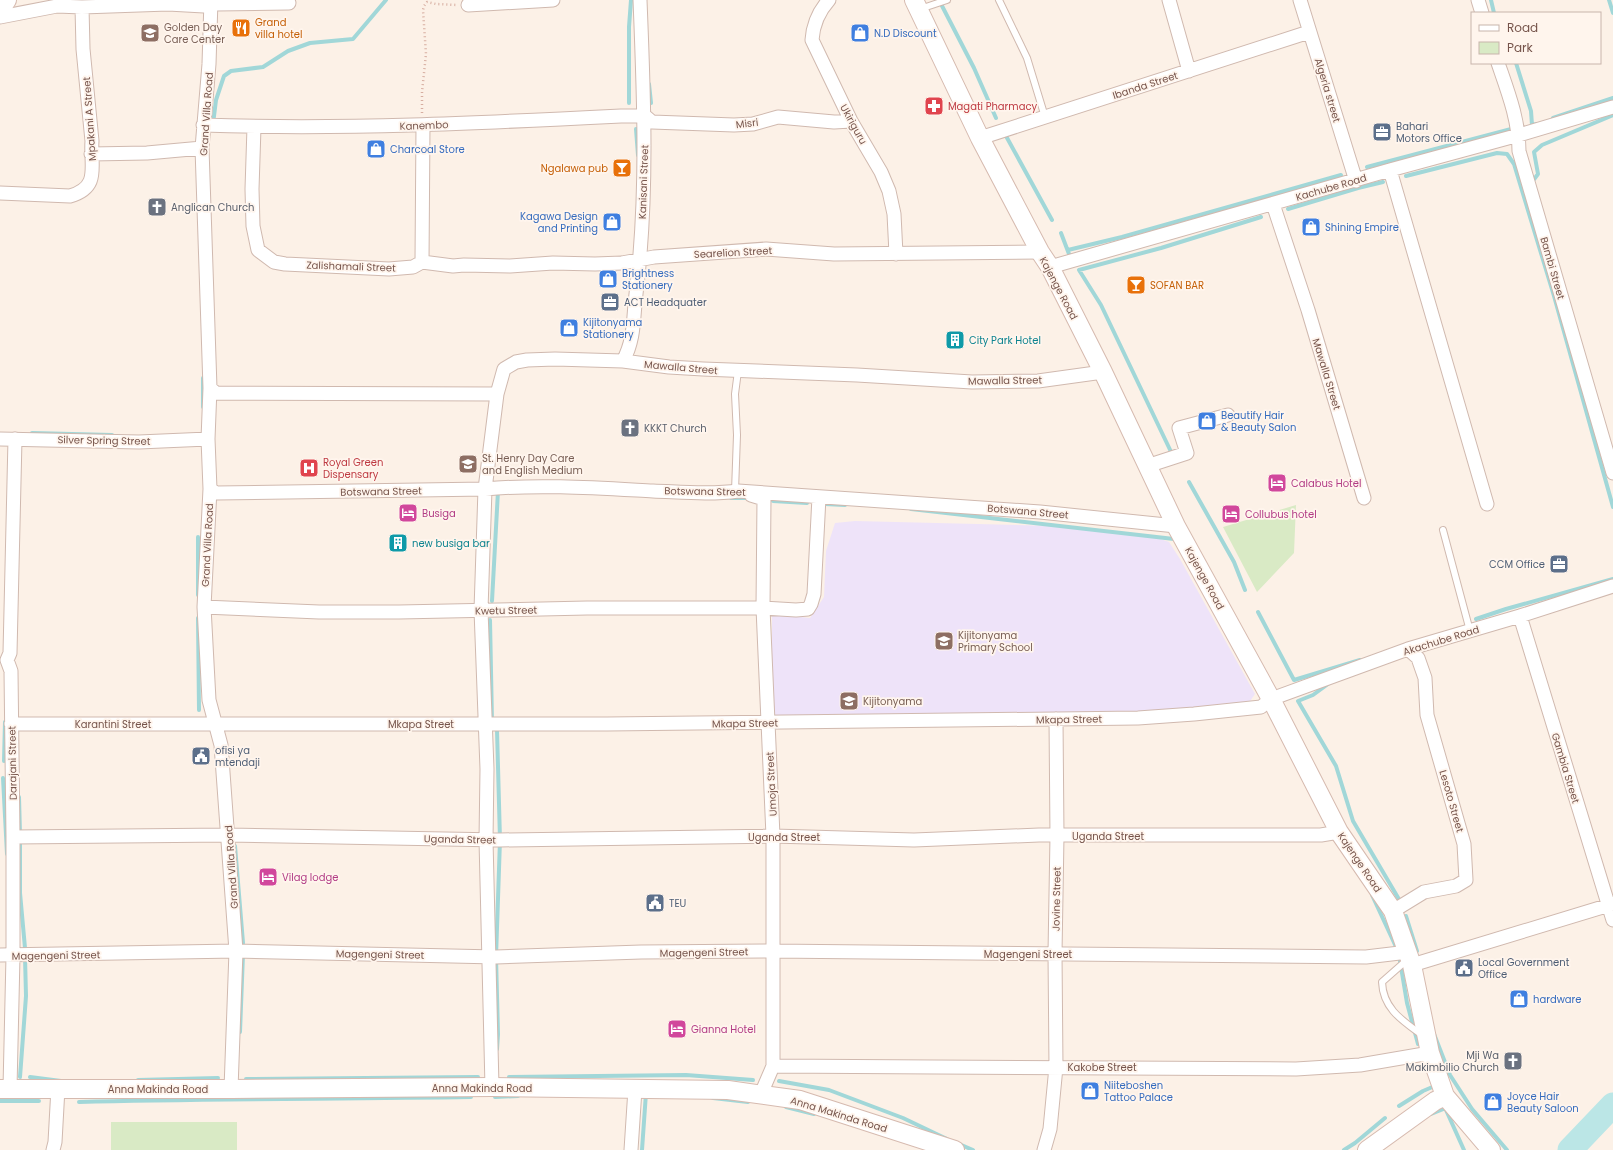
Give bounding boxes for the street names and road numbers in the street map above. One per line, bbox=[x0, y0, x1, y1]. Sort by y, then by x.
street label: Algeria street bbox=[1311, 56, 1345, 124]
street label: Ibanda Street bbox=[1111, 68, 1180, 103]
street label: Grand Villa Road bbox=[196, 72, 217, 156]
street label: Mpakani A Street bbox=[79, 76, 100, 162]
street label: Ukiriguru bbox=[836, 101, 871, 147]
street label: Misri bbox=[735, 115, 759, 132]
street label: Kanembo bbox=[399, 117, 449, 134]
street label: Kanisani Street bbox=[635, 144, 652, 219]
street label: Kachube Road bbox=[1294, 170, 1368, 205]
street label: Bambi Street bbox=[1536, 235, 1569, 301]
street label: Searelion Street bbox=[693, 243, 773, 262]
street label: Kajenge Road bbox=[1036, 254, 1081, 322]
street label: Zalishamali Street bbox=[306, 257, 396, 276]
street label: Mawalla Street bbox=[1309, 337, 1345, 412]
street label: Mawalla Street bbox=[643, 357, 719, 378]
street label: Mawalla Street bbox=[968, 372, 1042, 389]
street label: Silver Spring Street bbox=[57, 432, 151, 449]
street label: Botswana Street bbox=[340, 483, 422, 500]
street label: Botswana Street bbox=[664, 483, 746, 500]
street label: Botswana Street bbox=[987, 500, 1070, 523]
street label: Grand Villa Road bbox=[198, 503, 217, 587]
street label: Kajenge Road bbox=[1181, 544, 1228, 612]
street label: Kwetu Street bbox=[475, 602, 538, 619]
street label: Akachube Road bbox=[1401, 622, 1481, 659]
street label: Mkapa Street bbox=[1036, 711, 1102, 728]
street label: Mkapa Street bbox=[712, 715, 778, 732]
street label: Karantini Street bbox=[75, 717, 152, 732]
street label: Mkapa Street bbox=[388, 717, 454, 732]
street label: Darajani Street bbox=[4, 725, 21, 800]
street label: Gambia Street bbox=[1548, 731, 1583, 805]
street label: Umoja Street bbox=[762, 751, 781, 817]
street label: Lesoto Street bbox=[1435, 768, 1468, 834]
street label: Grand Villa Road bbox=[221, 825, 242, 909]
street label: Uganda Street bbox=[1072, 829, 1144, 844]
street label: Kajenge Road bbox=[1334, 829, 1385, 895]
street label: Uganda Street bbox=[748, 830, 820, 845]
street label: Uganda Street bbox=[424, 831, 497, 848]
street label: Jovine Street bbox=[1048, 866, 1065, 931]
street label: Magengeni Street bbox=[660, 944, 749, 961]
street label: Magengeni Street bbox=[336, 946, 425, 963]
street label: Magengeni Street bbox=[12, 947, 101, 964]
street label: Magengeni Street bbox=[984, 947, 1073, 962]
street label: Kakobe Street bbox=[1067, 1060, 1137, 1075]
street label: Anna Makinda Road bbox=[432, 1081, 532, 1096]
street label: Anna Makinda Road bbox=[108, 1082, 208, 1097]
street label: Anna Makinda Road bbox=[789, 1093, 889, 1136]

